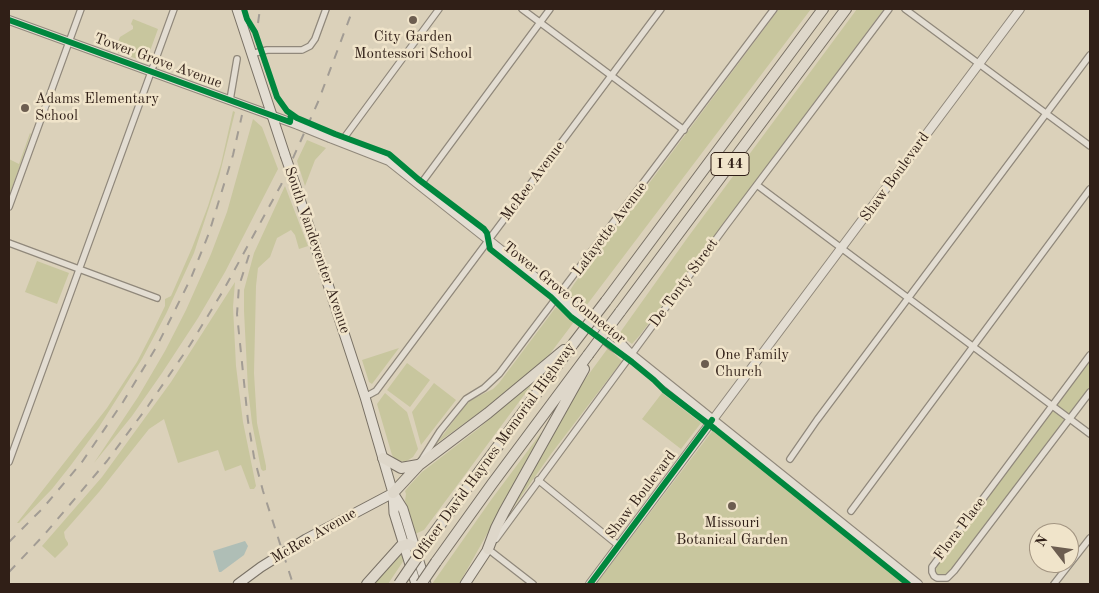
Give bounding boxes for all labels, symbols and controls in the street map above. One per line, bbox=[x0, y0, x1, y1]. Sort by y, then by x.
marker: City Garden Montessori School bbox=[407, 14, 419, 26]
place label: City Garden Montessori School bbox=[354, 28, 472, 63]
street label: Tower Grove Avenue bbox=[92, 29, 224, 93]
place label: Adams Elementary School bbox=[35, 90, 159, 125]
marker: Adams Elementary School bbox=[19, 102, 31, 114]
street label: Shaw Boulevard bbox=[857, 129, 933, 225]
street label: McRee Avenue bbox=[497, 137, 569, 225]
road number: I 44 bbox=[711, 152, 749, 175]
street label: South Vandeventer Avenue bbox=[280, 164, 354, 336]
street label: Lafayette Avenue bbox=[569, 178, 651, 280]
street label: De Tonty Street bbox=[646, 235, 722, 331]
street label: Tower Grove Connector bbox=[499, 238, 629, 348]
street label: Officer David Haynes Memorial Highway bbox=[409, 339, 579, 565]
place label: One Family Church bbox=[715, 346, 789, 381]
marker: One Family Church bbox=[699, 358, 711, 370]
street label: Shaw Boulevard bbox=[602, 447, 680, 543]
street label: Flora Place bbox=[930, 494, 990, 564]
marker: Missouri Botanical Garden bbox=[726, 500, 738, 512]
street label: McRee Avenue bbox=[268, 504, 360, 568]
place label: Missouri Botanical Garden bbox=[676, 514, 788, 549]
north arrow bbox=[1029, 523, 1079, 573]
text: N bbox=[1033, 533, 1051, 549]

